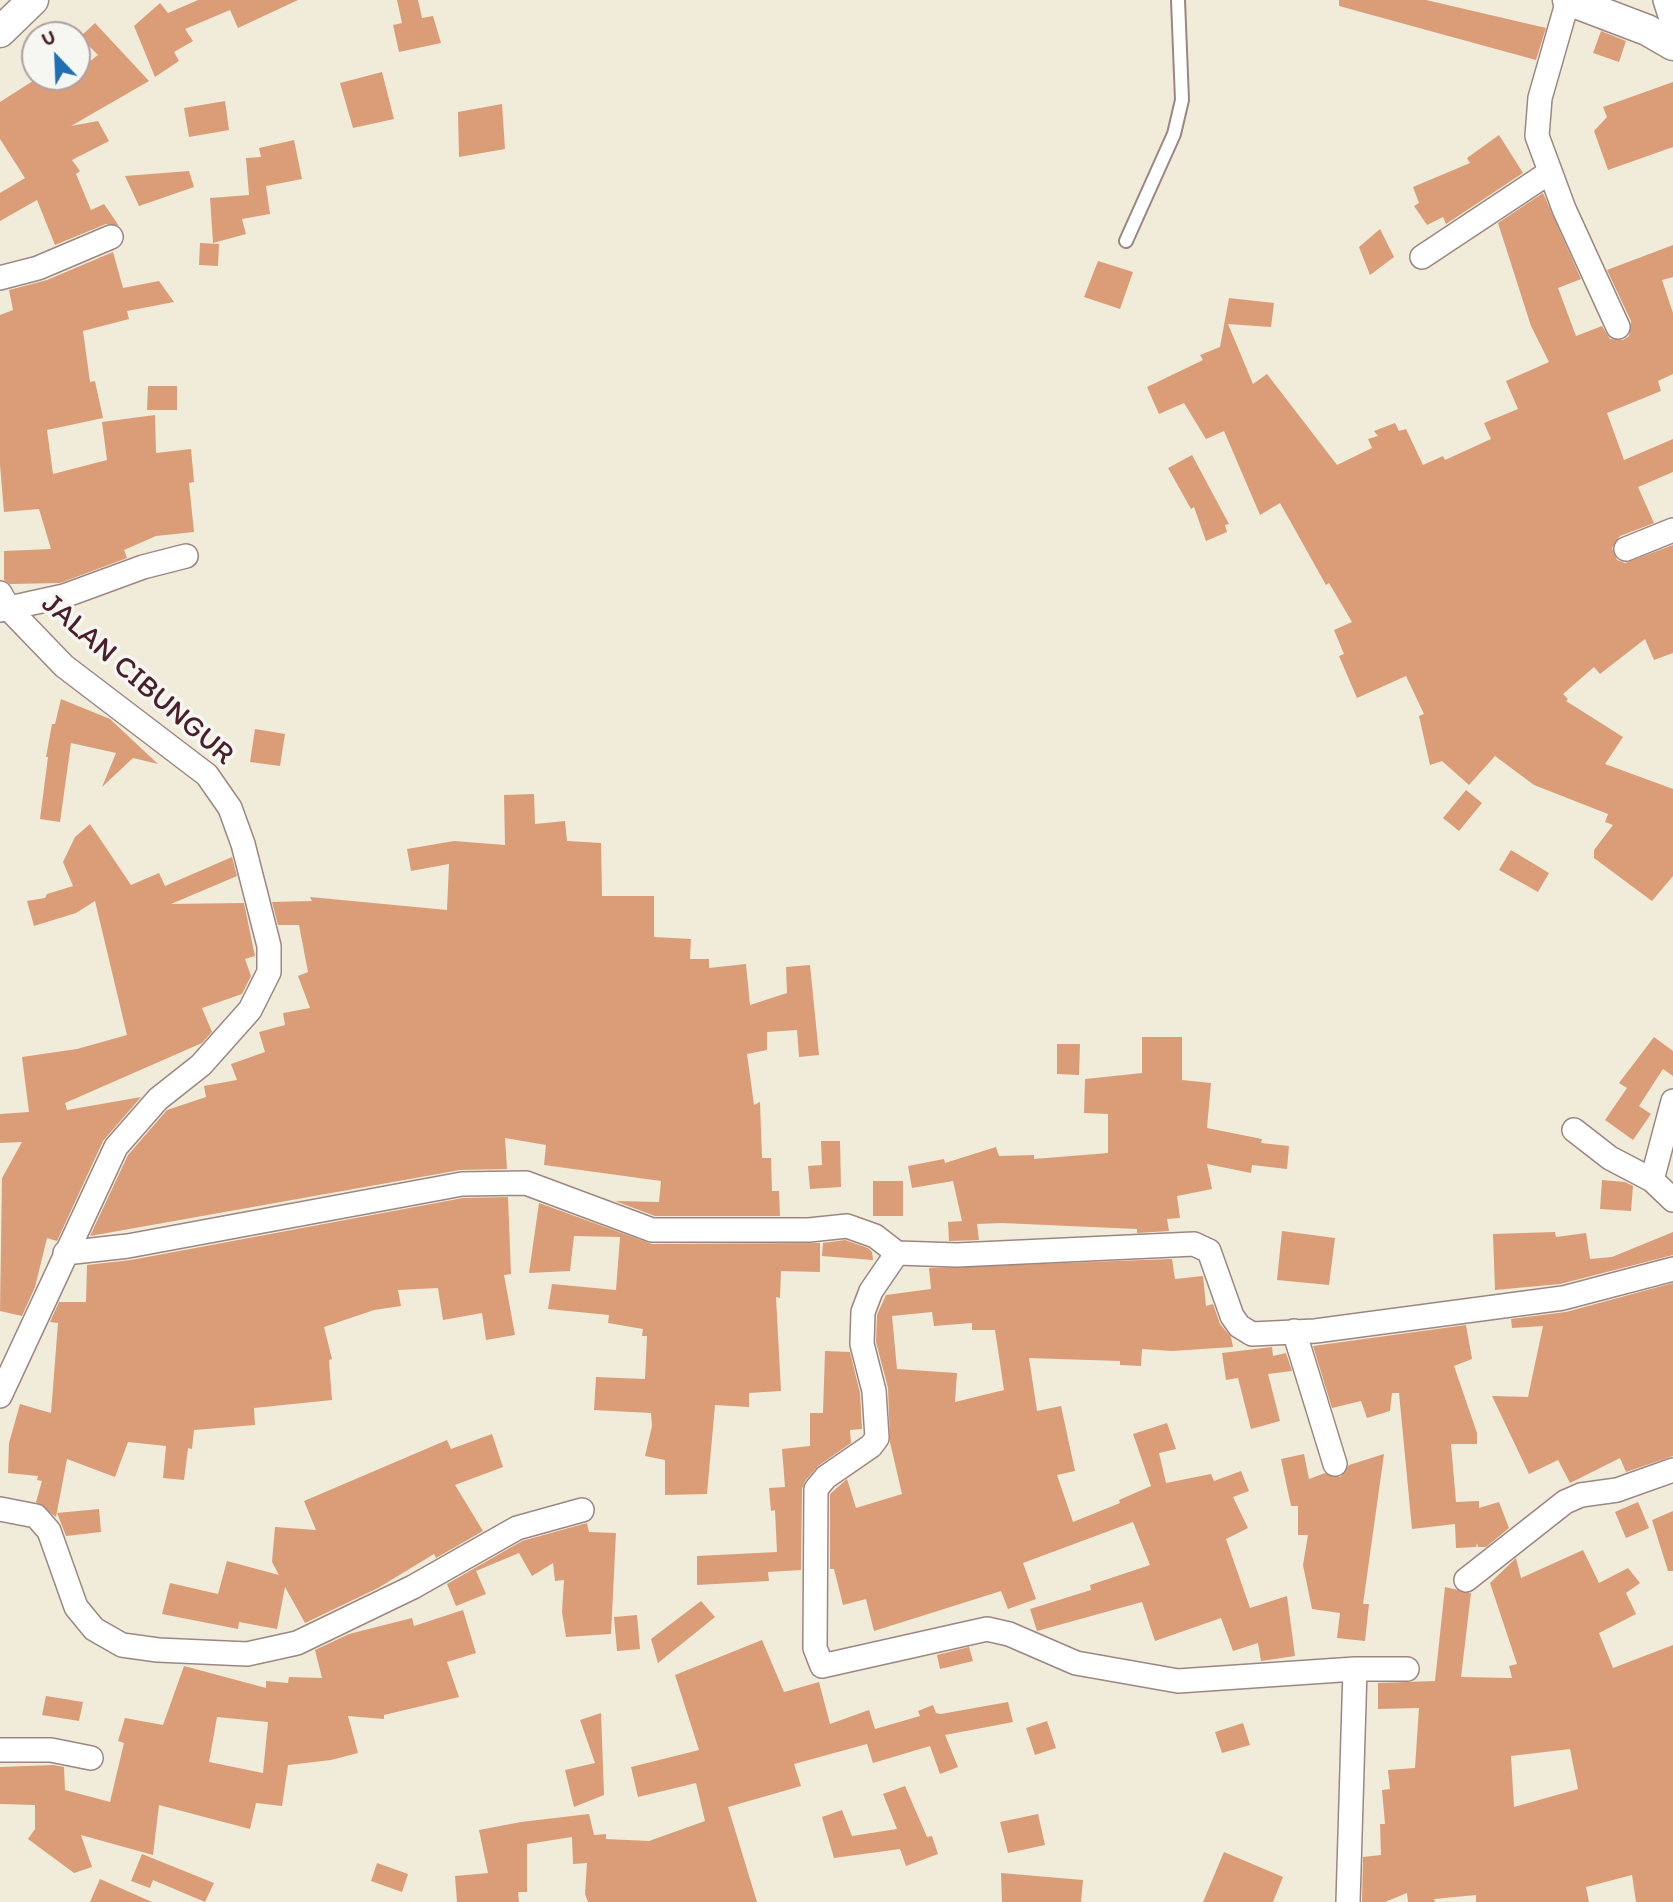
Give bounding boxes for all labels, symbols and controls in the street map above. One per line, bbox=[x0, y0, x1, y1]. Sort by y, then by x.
north arrow bbox=[21, 21, 91, 91]
text: U bbox=[38, 25, 59, 51]
street label: JALAN CIBUNGUR bbox=[33, 587, 241, 773]

